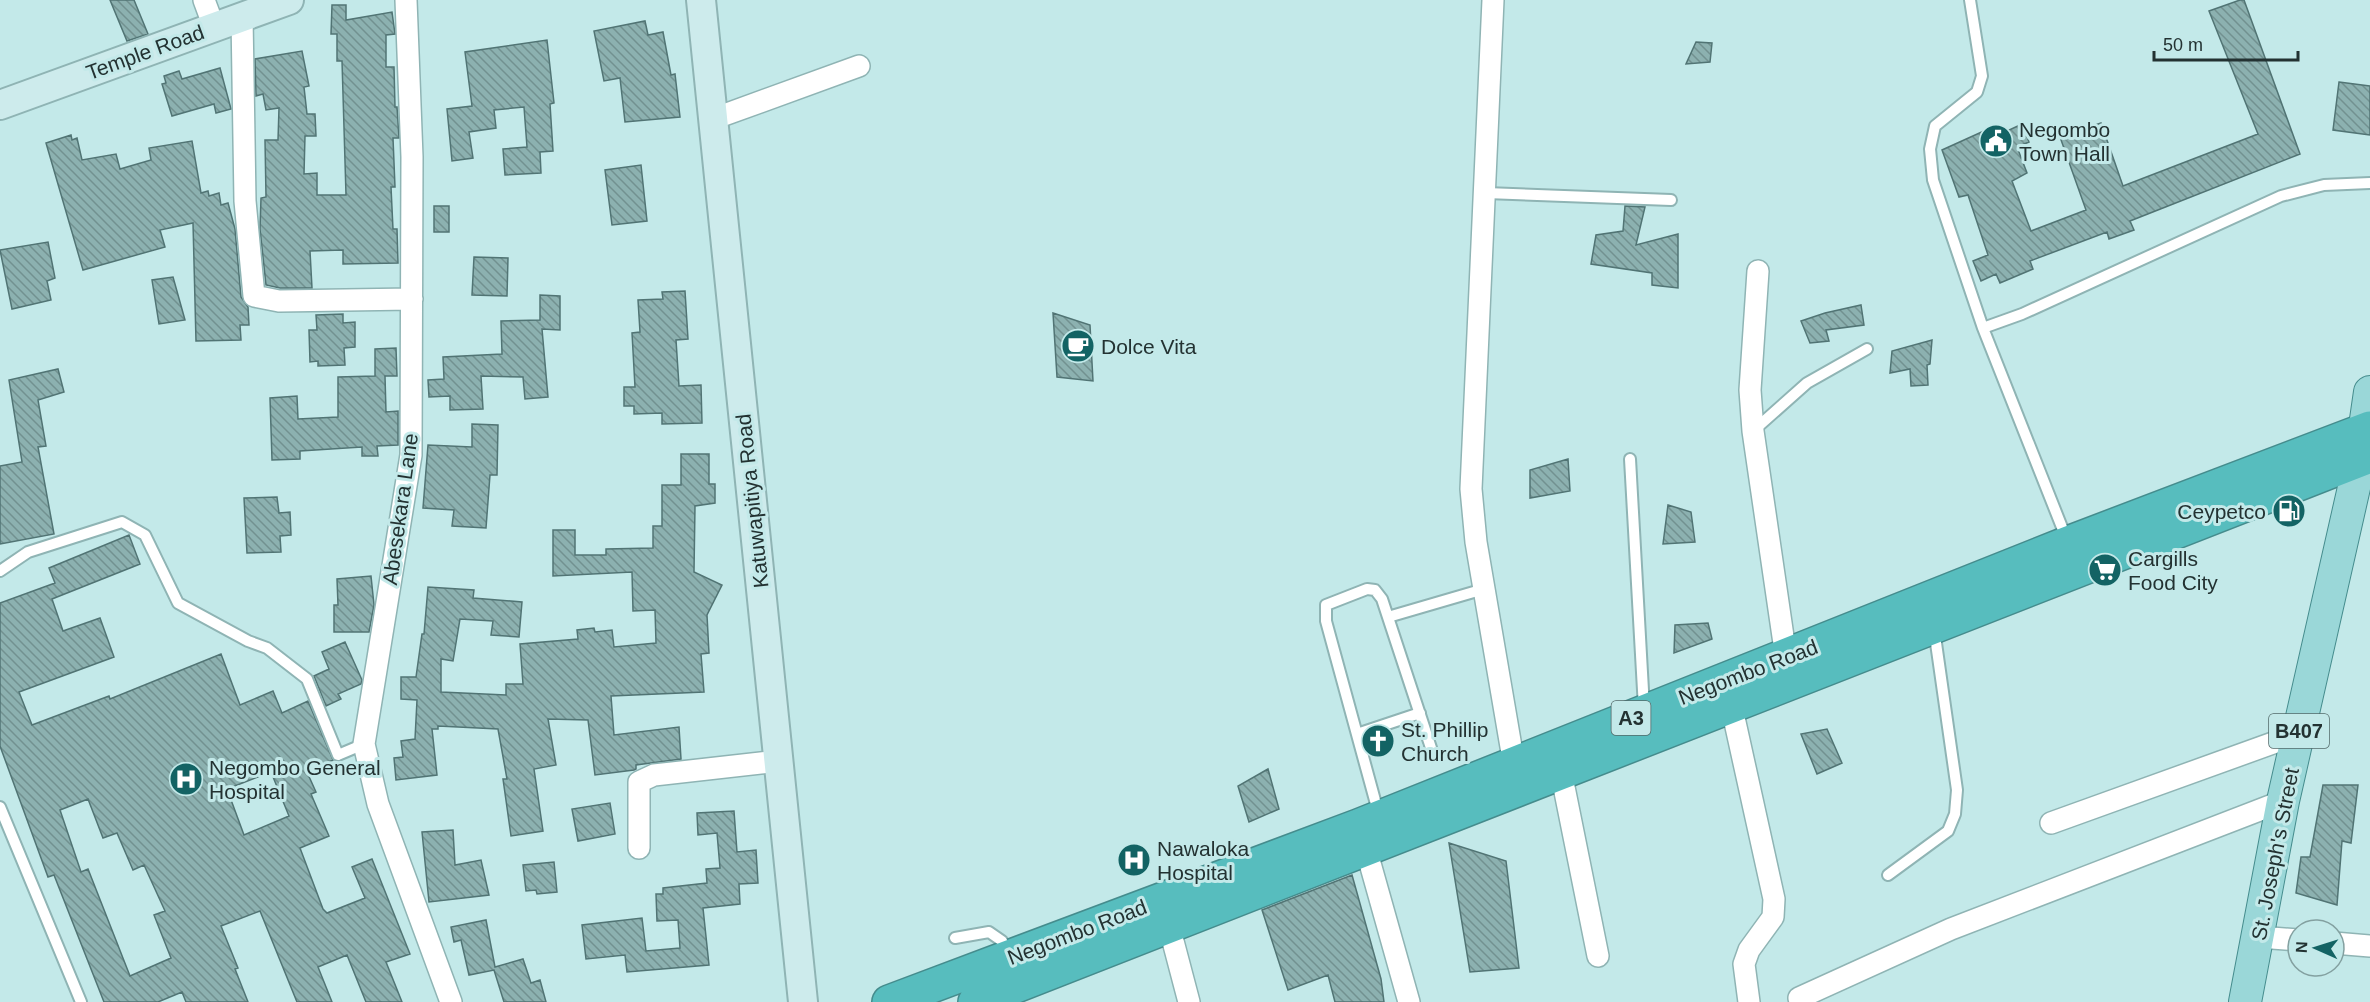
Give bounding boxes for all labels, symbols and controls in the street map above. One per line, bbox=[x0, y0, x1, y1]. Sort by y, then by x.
street label: Temple Road bbox=[83, 20, 207, 84]
scale bar bbox=[2154, 24, 2298, 62]
text: 50 m bbox=[2163, 35, 2203, 55]
place label: Negombo Town Hall bbox=[2019, 118, 2110, 165]
public building icon: Negombo Town Hall bbox=[1978, 123, 2014, 159]
cafe icon: Dolce Vita bbox=[1060, 328, 1096, 364]
place label: Dolce Vita bbox=[1101, 335, 1197, 358]
street label: Katuwapitiya Road bbox=[731, 413, 773, 589]
street label: Abesekara Lane bbox=[378, 432, 422, 586]
fuel station icon: Ceypetco bbox=[2271, 493, 2307, 529]
place label: Ceypetco bbox=[2177, 500, 2266, 523]
place label: Cargills Food City bbox=[2128, 547, 2218, 594]
supermarket icon: Cargills Food City bbox=[2087, 552, 2123, 588]
street label: Negombo Road bbox=[1675, 635, 1821, 709]
road number: A3 bbox=[1612, 701, 1650, 735]
road number: B407 bbox=[2269, 714, 2329, 748]
place label: St. Phillip Church bbox=[1401, 718, 1489, 765]
church icon: St. Phillip Church bbox=[1360, 723, 1396, 759]
place label: Negombo General Hospital bbox=[209, 756, 381, 803]
hospital icon: Negombo General Hospital bbox=[168, 761, 204, 797]
street label: St. Joseph's Street bbox=[2247, 765, 2303, 942]
place label: Nawaloka Hospital bbox=[1157, 837, 1250, 884]
hospital icon: Nawaloka Hospital bbox=[1116, 842, 1152, 878]
street label: Negombo Road bbox=[1004, 895, 1150, 969]
north arrow bbox=[2286, 918, 2346, 978]
text: N bbox=[2293, 941, 2310, 953]

